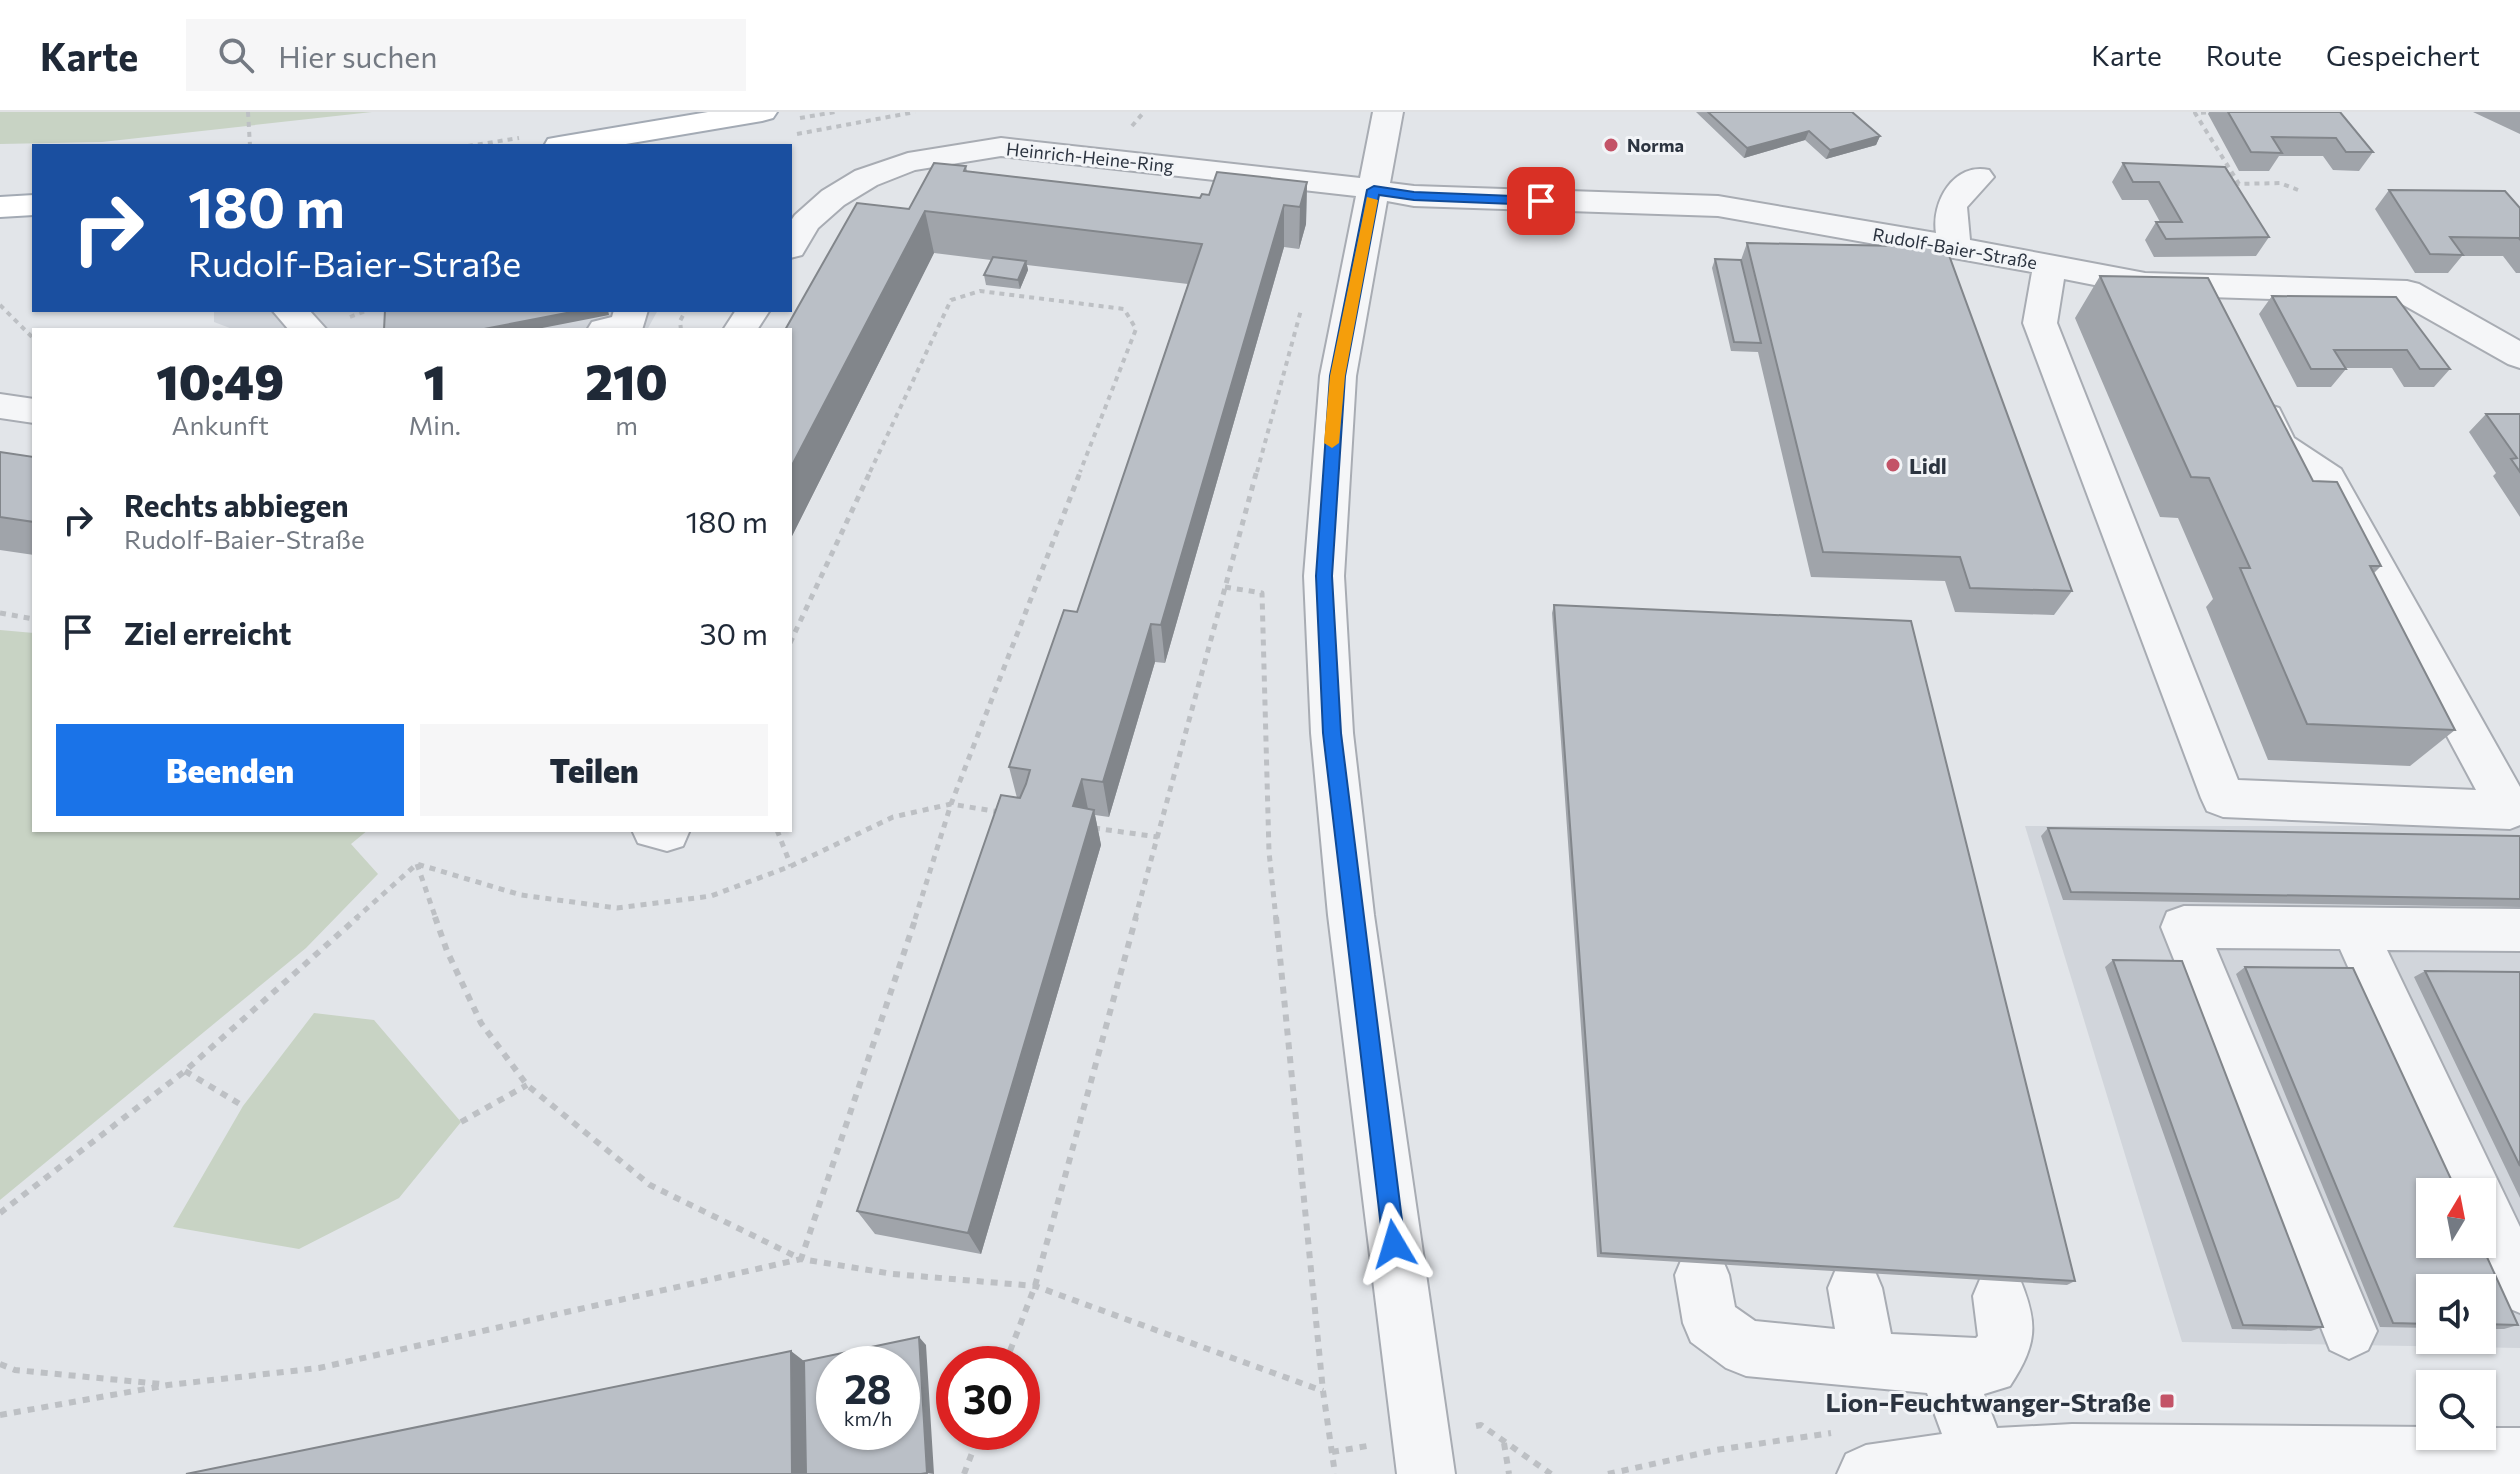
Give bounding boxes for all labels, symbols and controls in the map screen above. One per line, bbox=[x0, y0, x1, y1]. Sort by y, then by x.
search box bbox=[186, 19, 746, 91]
text: Karte bbox=[40, 32, 138, 79]
icon: search bbox=[214, 33, 258, 77]
text: Hier suchen bbox=[278, 37, 437, 74]
text: Karte bbox=[2091, 38, 2162, 72]
text: Route bbox=[2206, 38, 2282, 72]
text: Gespeichert bbox=[2326, 38, 2480, 72]
place label: Norma bbox=[1627, 134, 1684, 156]
marker: Norma bbox=[1602, 136, 1620, 154]
street label: Heinrich-Heine-Ring bbox=[1005, 137, 1175, 177]
pin bbox=[1507, 167, 1575, 235]
text: 180 m bbox=[188, 171, 345, 240]
icon: right bbox=[56, 176, 160, 280]
icon: arrive bbox=[1519, 179, 1563, 223]
street label: Rudolf-Baier-Straße bbox=[1871, 223, 2039, 273]
text: Rudolf-Baier-Straße bbox=[188, 240, 521, 284]
text: 10:49 bbox=[156, 351, 284, 410]
text: 1 bbox=[423, 351, 446, 410]
text: 210 bbox=[585, 351, 668, 410]
text: Ankunft bbox=[172, 409, 269, 440]
text: Min. bbox=[408, 409, 461, 440]
text: m bbox=[615, 409, 638, 440]
place label: Lidl bbox=[1909, 452, 1947, 479]
marker: Lidl bbox=[1884, 456, 1902, 474]
text: Rechts abbiegen bbox=[124, 486, 349, 523]
icon: right bbox=[56, 498, 100, 542]
text: 180 m bbox=[685, 502, 768, 539]
text: Rudolf-Baier-Straße bbox=[124, 523, 365, 554]
icon: arrive bbox=[56, 610, 100, 654]
text: Ziel erreicht bbox=[124, 614, 292, 651]
text: 30 m bbox=[699, 614, 768, 651]
button: Beenden bbox=[56, 724, 404, 816]
button: Teilen bbox=[420, 724, 768, 816]
north arrow bbox=[2416, 1178, 2496, 1258]
map controls bbox=[2416, 1178, 2496, 1450]
position arrow bbox=[1352, 1202, 1436, 1286]
button: sound bbox=[2416, 1274, 2496, 1354]
speed limit sign: 30 bbox=[936, 1346, 1040, 1450]
text: 28 bbox=[844, 1363, 892, 1412]
button: search bbox=[2416, 1370, 2496, 1450]
place label: Lion-Feuchtwanger-Straße bbox=[1825, 1386, 2151, 1417]
marker: Lion-Feuchtwanger-Straße bbox=[2158, 1392, 2176, 1410]
text: km/h bbox=[844, 1406, 892, 1430]

